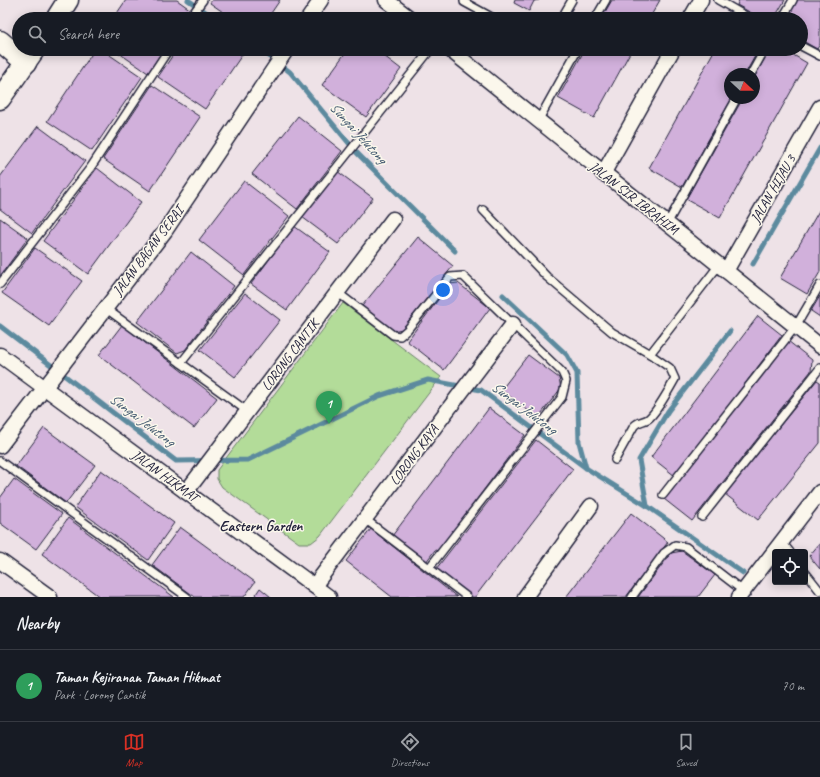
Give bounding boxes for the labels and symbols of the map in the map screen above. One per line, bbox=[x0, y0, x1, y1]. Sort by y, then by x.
north arrow bbox=[724, 68, 760, 104]
water label: Sungai Jelutong bbox=[325, 98, 393, 170]
street label: JALAN HIJAU 3 bbox=[746, 150, 800, 227]
street label: JALAN SIR IBRAHIM bbox=[585, 157, 683, 239]
street label: JALAN BAGAN SERAI bbox=[108, 200, 189, 300]
your location bbox=[433, 280, 453, 300]
street label: LORONG CANTIK bbox=[258, 314, 324, 394]
water label: Sungai Jelutong bbox=[488, 377, 563, 440]
water label: Sungai Jelutong bbox=[106, 389, 181, 452]
pin: 1 bbox=[316, 391, 342, 424]
street label: LORONG KAYA bbox=[386, 421, 443, 488]
street label: JALAN HIKMAT bbox=[128, 446, 205, 508]
district label: Eastern Garden bbox=[220, 517, 304, 536]

